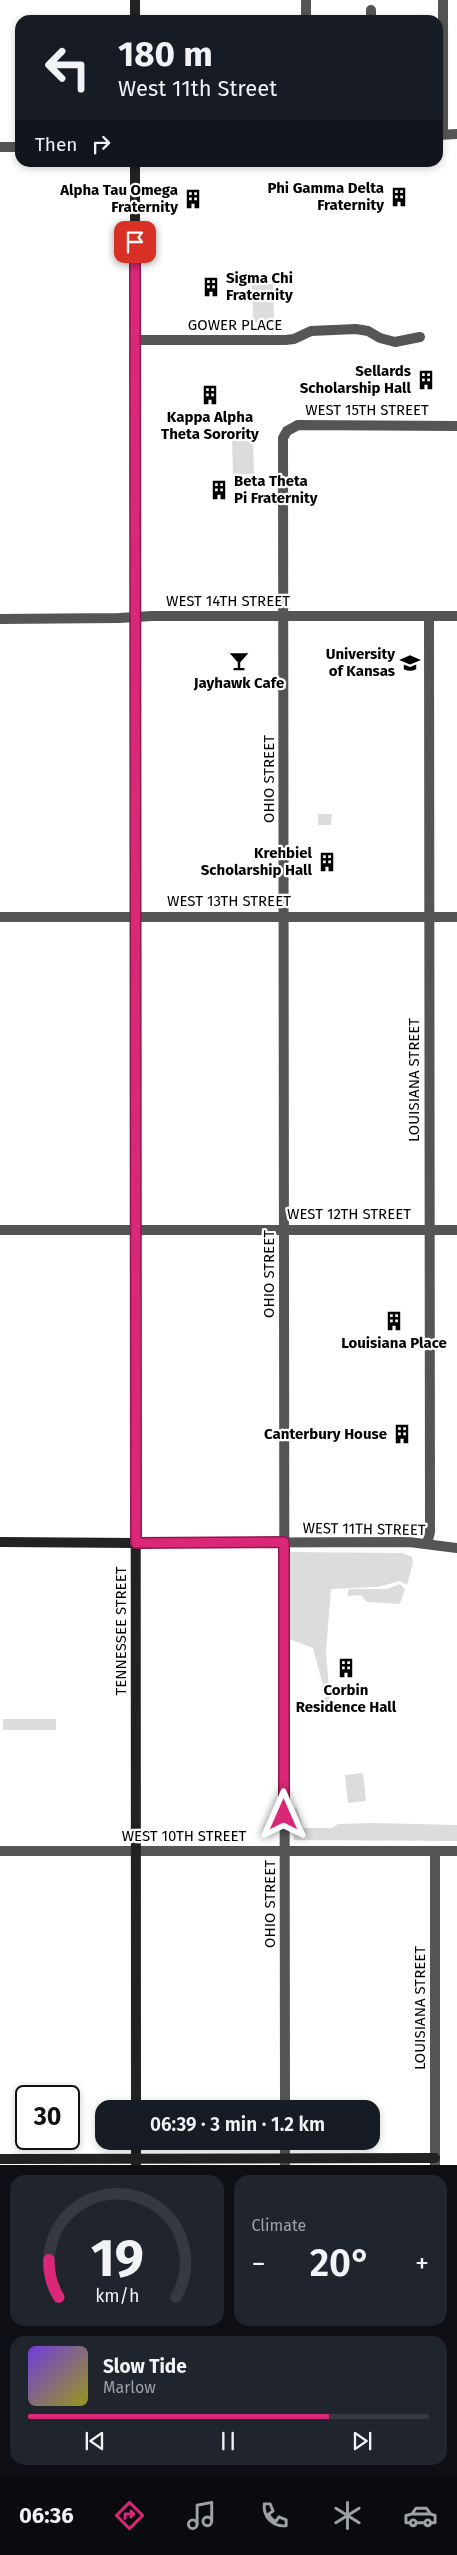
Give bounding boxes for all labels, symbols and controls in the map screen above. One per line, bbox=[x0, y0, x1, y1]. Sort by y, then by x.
text: 180 m bbox=[118, 33, 213, 75]
icon: left bbox=[35, 35, 100, 100]
text: West 11th Street bbox=[118, 75, 277, 102]
icon: right bbox=[87, 130, 115, 158]
text: Then bbox=[35, 133, 77, 156]
place label: Phi Gamma Delta Fraternity bbox=[268, 179, 384, 214]
place label: Alpha Tau Omega Fraternity bbox=[59, 181, 178, 216]
building icon: Phi Gamma Delta Fraternity bbox=[388, 186, 410, 208]
building icon: Alpha Tau Omega Fraternity bbox=[182, 188, 204, 210]
pin bbox=[114, 221, 156, 263]
icon: arrive bbox=[121, 228, 149, 256]
place label: Sigma Chi Fraternity bbox=[226, 269, 293, 304]
building icon: Sigma Chi Fraternity bbox=[200, 276, 222, 298]
street label: GOWER PLACE bbox=[188, 316, 282, 334]
place label: Sellards Scholarship Hall bbox=[300, 362, 412, 397]
building icon: Sellards Scholarship Hall bbox=[415, 369, 437, 391]
building icon: Kappa Alpha Theta Sorority bbox=[199, 384, 221, 406]
street label: WEST 15TH STREET bbox=[305, 401, 429, 419]
place label: Kappa Alpha Theta Sorority bbox=[161, 408, 259, 443]
place label: Beta Theta Pi Fraternity bbox=[234, 472, 318, 507]
building icon: Beta Theta Pi Fraternity bbox=[208, 479, 230, 501]
street label: WEST 14TH STREET bbox=[166, 592, 290, 610]
place label: University of Kansas bbox=[326, 645, 395, 680]
bar icon: Jayhawk Cafe bbox=[228, 650, 250, 672]
school or university icon: University of Kansas bbox=[399, 652, 421, 674]
place label: Jayhawk Cafe bbox=[193, 674, 284, 692]
street label: OHIO STREET bbox=[260, 735, 278, 823]
place label: Krehbiel Scholarship Hall bbox=[201, 844, 313, 879]
building icon: Krehbiel Scholarship Hall bbox=[316, 851, 338, 873]
street label: WEST 13TH STREET bbox=[167, 892, 291, 910]
street label: LOUISIANA STREET bbox=[405, 1018, 423, 1142]
street label: WEST 12TH STREET bbox=[287, 1205, 411, 1223]
street label: OHIO STREET bbox=[260, 1230, 278, 1318]
building icon: Louisiana Place bbox=[383, 1310, 405, 1332]
place label: Louisiana Place bbox=[341, 1334, 447, 1352]
building icon: Canterbury House bbox=[391, 1423, 413, 1445]
place label: Canterbury House bbox=[264, 1425, 387, 1443]
street label: WEST 11TH STREET bbox=[302, 1519, 426, 1539]
street label: TENNESSEE STREET bbox=[112, 1566, 130, 1695]
building icon: Corbin Residence Hall bbox=[335, 1657, 357, 1679]
place label: Corbin Residence Hall bbox=[296, 1681, 397, 1716]
position arrow bbox=[257, 1788, 309, 1840]
street label: WEST 10TH STREET bbox=[122, 1827, 247, 1845]
street label: OHIO STREET bbox=[261, 1860, 279, 1948]
street label: LOUISIANA STREET bbox=[411, 1946, 429, 2070]
speed limit sign: 30 bbox=[15, 2085, 80, 2150]
text: 06:39 · 3 min · 1.2 km bbox=[150, 2113, 325, 2136]
text: Climate bbox=[252, 2216, 306, 2235]
text: 19 bbox=[90, 2227, 143, 2290]
text: 20° bbox=[310, 2240, 371, 2286]
text: − bbox=[252, 2247, 266, 2280]
text: + bbox=[415, 2247, 429, 2280]
text: km/h bbox=[95, 2285, 139, 2307]
text: Slow Tide bbox=[103, 2355, 187, 2378]
text: Marlow bbox=[103, 2378, 156, 2397]
icon: previous bbox=[81, 2427, 109, 2455]
icon: pause bbox=[214, 2427, 242, 2455]
icon: next bbox=[348, 2427, 376, 2455]
icon: directions bbox=[112, 2498, 147, 2533]
icon: music bbox=[184, 2498, 219, 2533]
icon: phone bbox=[257, 2498, 292, 2533]
icon: climate bbox=[330, 2498, 365, 2533]
icon: car bbox=[403, 2498, 438, 2533]
text: 06:36 bbox=[19, 2502, 74, 2529]

